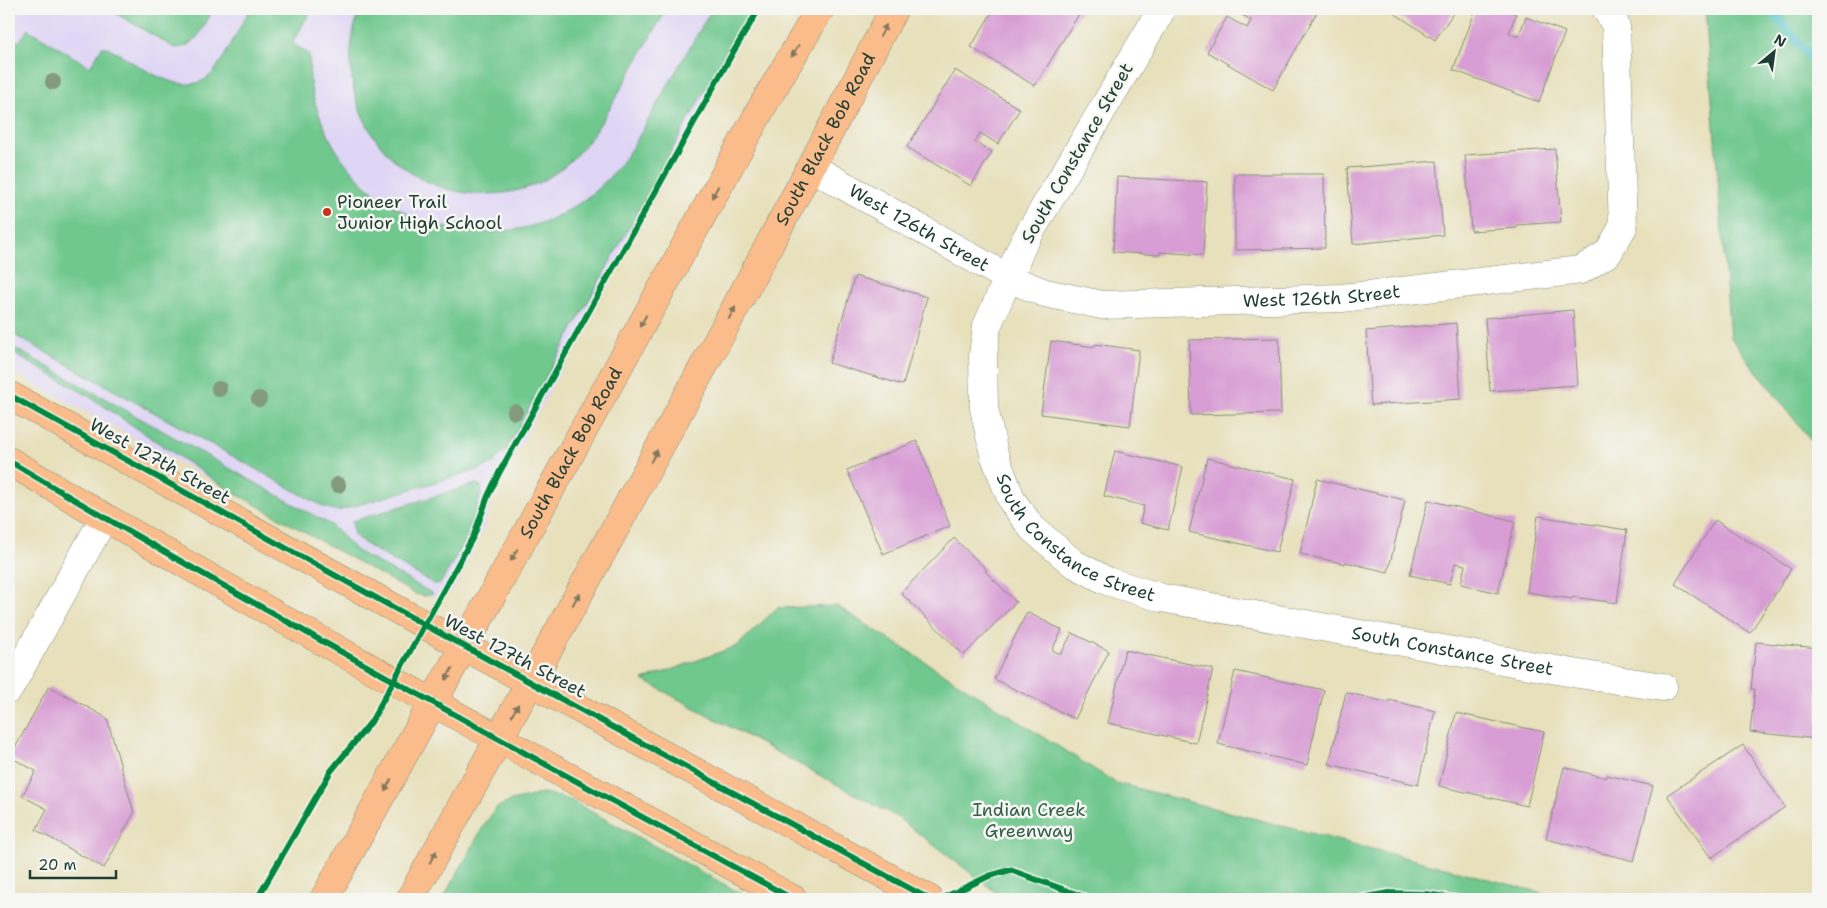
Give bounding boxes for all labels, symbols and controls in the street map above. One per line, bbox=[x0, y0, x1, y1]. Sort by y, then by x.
one-way arrow bbox=[879, 24, 887, 38]
north arrow bbox=[1750, 28, 1800, 78]
text: N bbox=[1771, 30, 1790, 51]
one-way arrow bbox=[791, 44, 800, 57]
street label: South Black Bob Road bbox=[770, 49, 881, 230]
street label: South Constance Street bbox=[1015, 58, 1139, 248]
street label: West 126th Street bbox=[844, 179, 994, 277]
one-way arrow bbox=[711, 184, 719, 199]
place label: Pioneer Trail Junior High School bbox=[337, 190, 502, 235]
marker: Pioneer Trail Junior High School bbox=[321, 206, 333, 218]
street label: West 126th Street bbox=[1242, 279, 1402, 313]
one-way arrow bbox=[728, 306, 736, 321]
one-way arrow bbox=[639, 315, 648, 328]
street label: South Black Bob Road bbox=[514, 363, 628, 543]
street label: West 127th Street bbox=[85, 412, 235, 510]
one-way arrow bbox=[650, 449, 658, 463]
street label: South Constance Street bbox=[991, 470, 1158, 607]
one-way arrow bbox=[510, 548, 518, 563]
one-way arrow bbox=[572, 592, 581, 606]
street label: West 127th Street bbox=[440, 608, 590, 704]
street label: South Constance Street bbox=[1350, 621, 1555, 681]
one-way arrow bbox=[444, 667, 453, 681]
one-way arrow bbox=[511, 702, 519, 717]
one-way arrow bbox=[384, 777, 392, 792]
park label: Indian Creek Greenway bbox=[972, 798, 1086, 843]
scale bar bbox=[30, 848, 116, 880]
one-way arrow bbox=[429, 850, 438, 863]
text: 20 m bbox=[38, 855, 77, 875]

